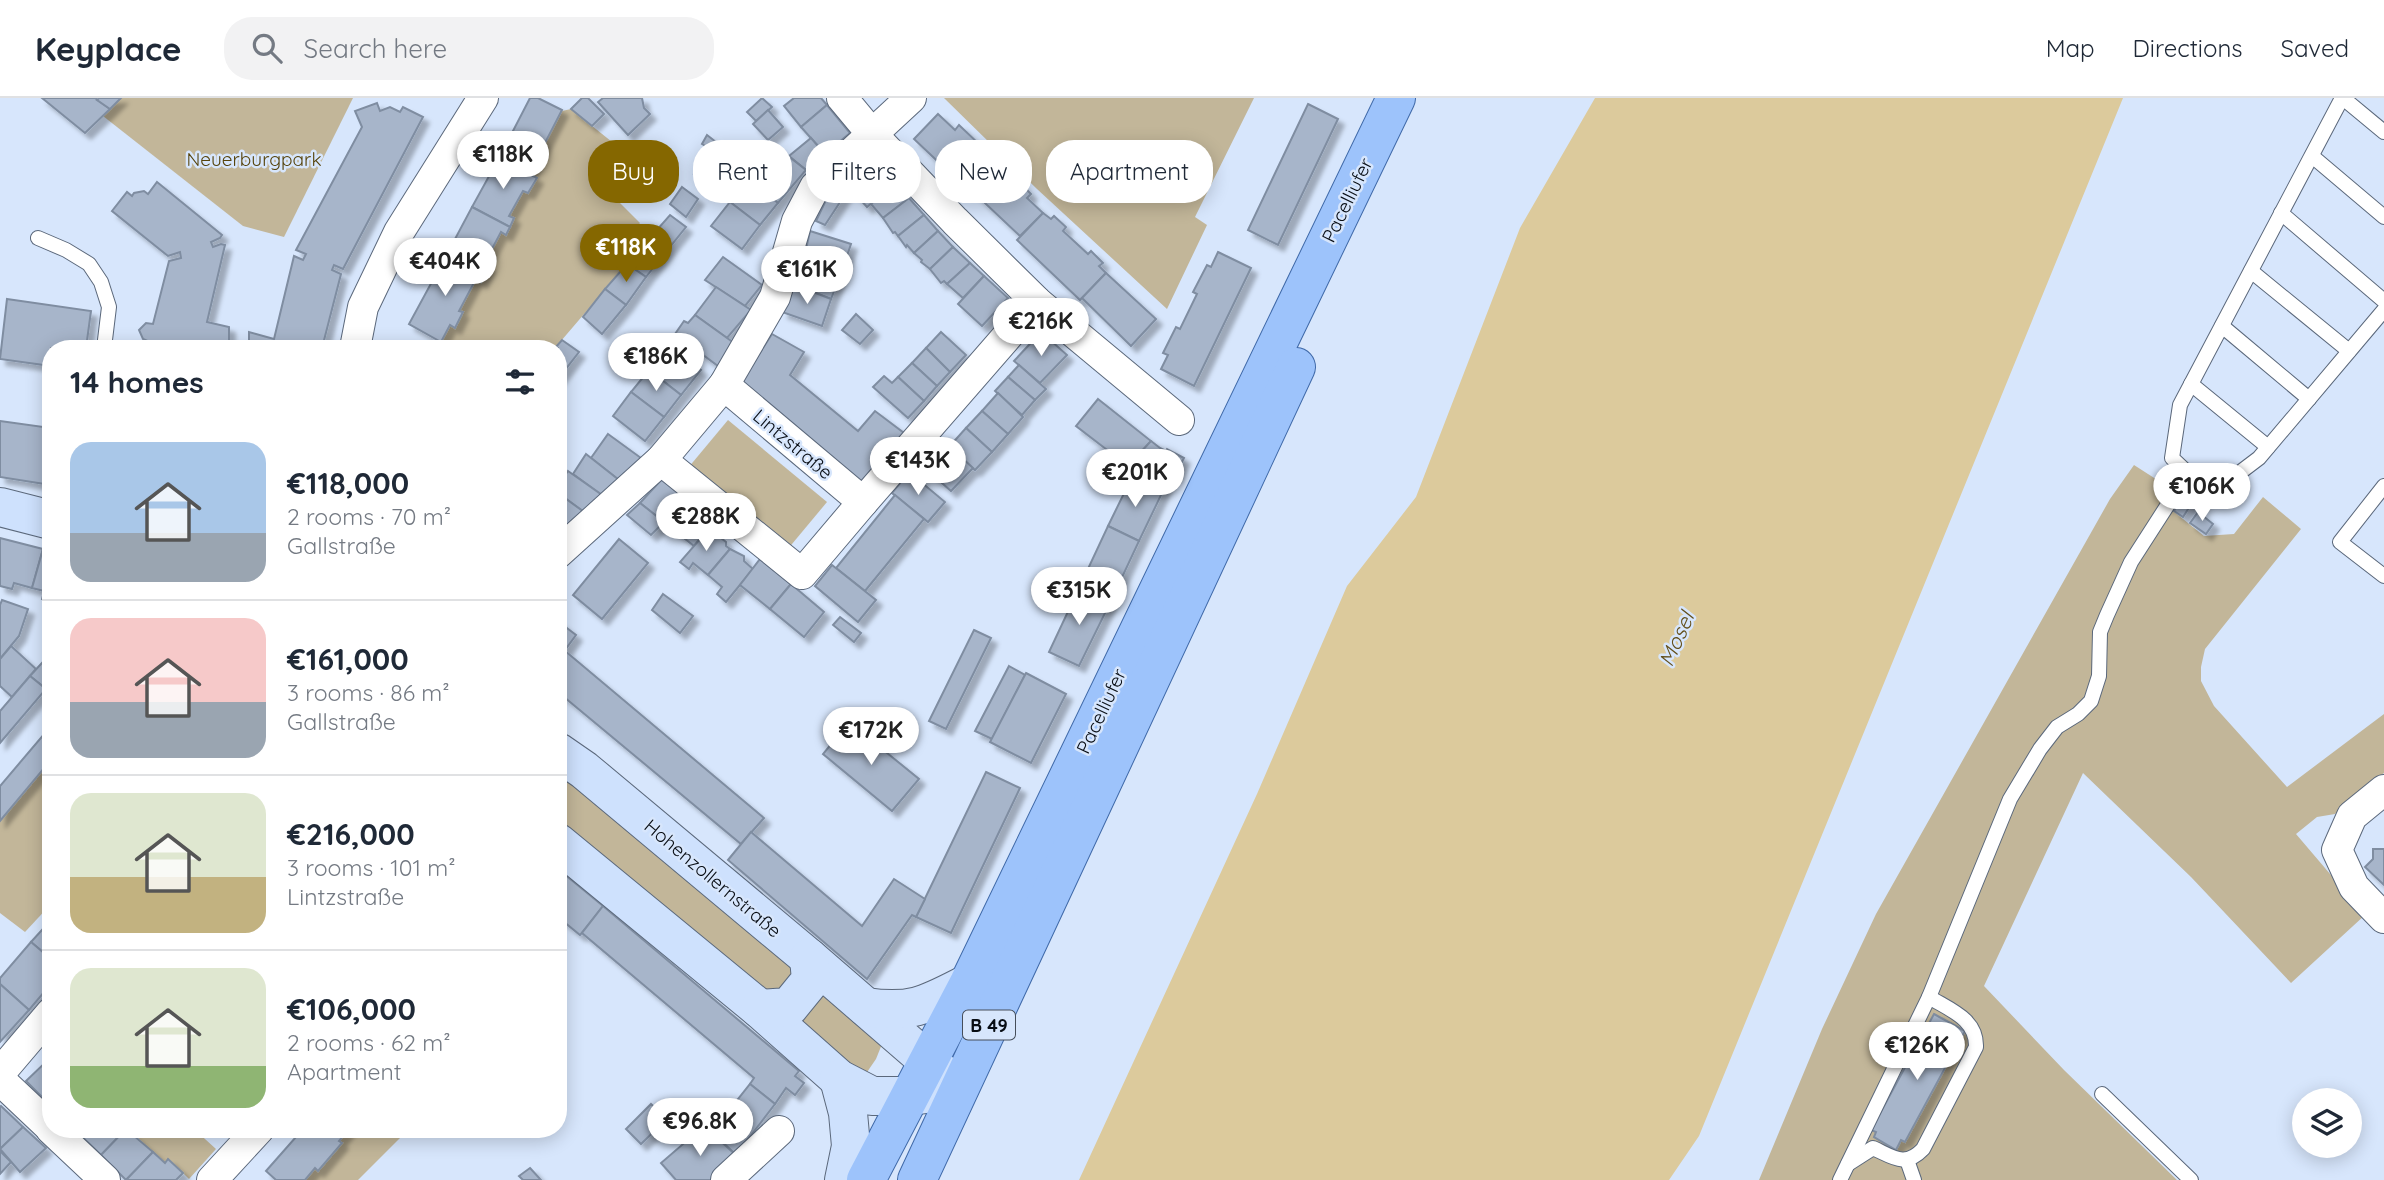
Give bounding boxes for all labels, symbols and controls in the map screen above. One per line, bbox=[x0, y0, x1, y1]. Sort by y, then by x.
search box bbox=[224, 17, 714, 80]
text: Keyplace bbox=[35, 28, 182, 69]
icon: search bbox=[248, 29, 286, 67]
text: Search here bbox=[304, 32, 447, 65]
text: Map bbox=[2046, 33, 2095, 63]
text: Directions bbox=[2133, 33, 2243, 63]
text: Saved bbox=[2281, 33, 2349, 63]
pin: €118K bbox=[454, 132, 552, 191]
text: €118K bbox=[473, 139, 533, 168]
chip: Buy bbox=[588, 140, 679, 203]
chip: Rent bbox=[693, 140, 792, 203]
chip: Filters bbox=[806, 140, 921, 203]
chip: New bbox=[935, 140, 1032, 203]
chip: Apartment bbox=[1046, 140, 1213, 203]
park label: Neuerburgpark bbox=[186, 147, 322, 171]
street label: Pacelliufer bbox=[1316, 153, 1378, 246]
pin: €118K bbox=[577, 225, 675, 284]
text: €118K bbox=[596, 232, 656, 261]
pin: €404K bbox=[396, 238, 494, 298]
text: €404K bbox=[410, 246, 480, 275]
pin: €161K bbox=[758, 246, 856, 306]
text: €161K bbox=[777, 254, 837, 283]
pin: €216K bbox=[992, 299, 1090, 358]
text: €216K bbox=[1009, 306, 1073, 335]
pin: €186K bbox=[607, 334, 705, 393]
text: €186K bbox=[624, 341, 688, 370]
text: 14 homes bbox=[70, 363, 204, 401]
icon: filters bbox=[501, 363, 539, 401]
street label: Lintzstraße bbox=[748, 404, 838, 484]
pin: €143K bbox=[869, 438, 967, 497]
text: €143K bbox=[886, 445, 950, 474]
pin: €201K bbox=[1086, 450, 1184, 509]
text: €201K bbox=[1102, 457, 1168, 486]
text: €118,000 bbox=[287, 464, 409, 502]
pin: €106K bbox=[2153, 464, 2251, 523]
icon: home bbox=[126, 470, 210, 554]
text: €106K bbox=[2169, 471, 2235, 500]
pin: €288K bbox=[657, 494, 755, 553]
text: €288K bbox=[672, 501, 740, 530]
text: 2 rooms · 70 m² bbox=[287, 502, 451, 531]
text: Gallstraße bbox=[287, 531, 396, 560]
pin: €315K bbox=[1030, 568, 1128, 627]
text: €315K bbox=[1047, 575, 1111, 604]
water label: Mosel bbox=[1653, 606, 1700, 670]
text: €161,000 bbox=[287, 640, 409, 678]
icon: home bbox=[126, 646, 210, 730]
street label: Pacelliufer bbox=[1071, 664, 1131, 757]
text: 3 rooms · 86 m² bbox=[287, 678, 450, 707]
text: Gallstraße bbox=[287, 707, 396, 736]
pin: €172K bbox=[822, 708, 920, 767]
text: €172K bbox=[839, 715, 903, 744]
street label: Hohenzollernstraße bbox=[639, 814, 787, 942]
text: €216,000 bbox=[287, 815, 415, 853]
icon: home bbox=[126, 821, 210, 905]
text: 3 rooms · 101 m² bbox=[287, 853, 456, 882]
text: Lintzstraße bbox=[287, 882, 404, 911]
text: €106,000 bbox=[287, 990, 416, 1028]
icon: home bbox=[126, 996, 210, 1080]
road number: B 49 bbox=[963, 1010, 1015, 1040]
pin: €126K bbox=[1868, 1023, 1966, 1082]
text: 2 rooms · 62 m² bbox=[287, 1028, 451, 1057]
text: €126K bbox=[1885, 1030, 1949, 1059]
text: Apartment bbox=[287, 1057, 401, 1086]
map controls bbox=[2292, 1088, 2362, 1158]
button: layers bbox=[2292, 1088, 2362, 1158]
pin: €96.8K bbox=[643, 1098, 757, 1158]
text: €96.8K bbox=[663, 1106, 737, 1135]

